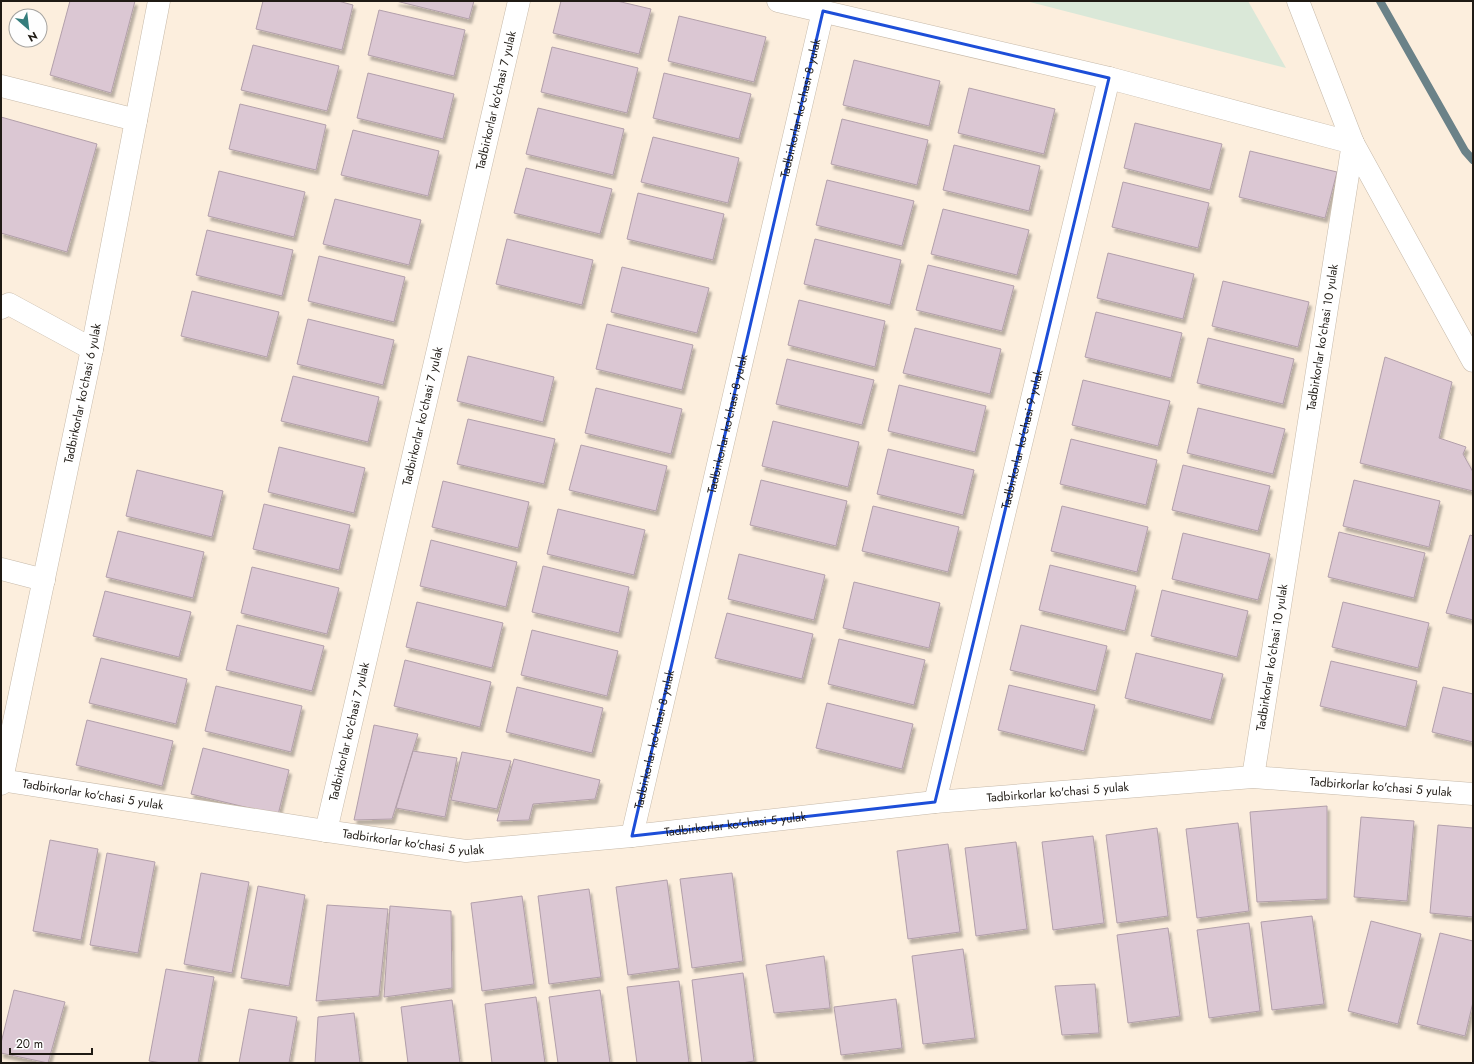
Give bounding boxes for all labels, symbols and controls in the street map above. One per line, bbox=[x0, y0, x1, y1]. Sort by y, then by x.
north arrow bbox=[8, 8, 48, 48]
text: N bbox=[25, 28, 40, 46]
street label: Tadbirkorlar ko'chasi 7 yulak bbox=[471, 29, 521, 172]
street label: Tadbirkorlar ko'chasi 8 yulak bbox=[776, 36, 825, 180]
street label: Tadbirkorlar ko'chasi 10 yulak bbox=[1302, 262, 1343, 412]
street label: Tadbirkorlar ko'chasi 6 yulak bbox=[59, 321, 106, 465]
street label: Tadbirkorlar ko'chasi 7 yulak bbox=[398, 344, 448, 487]
street label: Tadbirkorlar ko'chasi 8 yulak bbox=[703, 352, 752, 495]
street label: Tadbirkorlar ko'chasi 9 yulak bbox=[997, 367, 1048, 511]
street label: Tadbirkorlar ko'chasi 10 yulak bbox=[1251, 582, 1292, 732]
street label: Tadbirkorlar ko'chasi 7 yulak bbox=[324, 660, 374, 803]
street label: Tadbirkorlar ko'chasi 8 yulak bbox=[630, 667, 679, 811]
street label: Tadbirkorlar ko'chasi 5 yulak bbox=[1309, 772, 1453, 801]
street label: Tadbirkorlar ko'chasi 5 yulak bbox=[21, 774, 165, 814]
street label: Tadbirkorlar ko'chasi 5 yulak bbox=[986, 778, 1130, 807]
street label: Tadbirkorlar ko'chasi 5 yulak bbox=[663, 807, 808, 841]
street label: Tadbirkorlar ko'chasi 5 yulak bbox=[341, 824, 485, 860]
scale bar bbox=[10, 1030, 92, 1056]
text: 20 m bbox=[16, 1035, 43, 1053]

